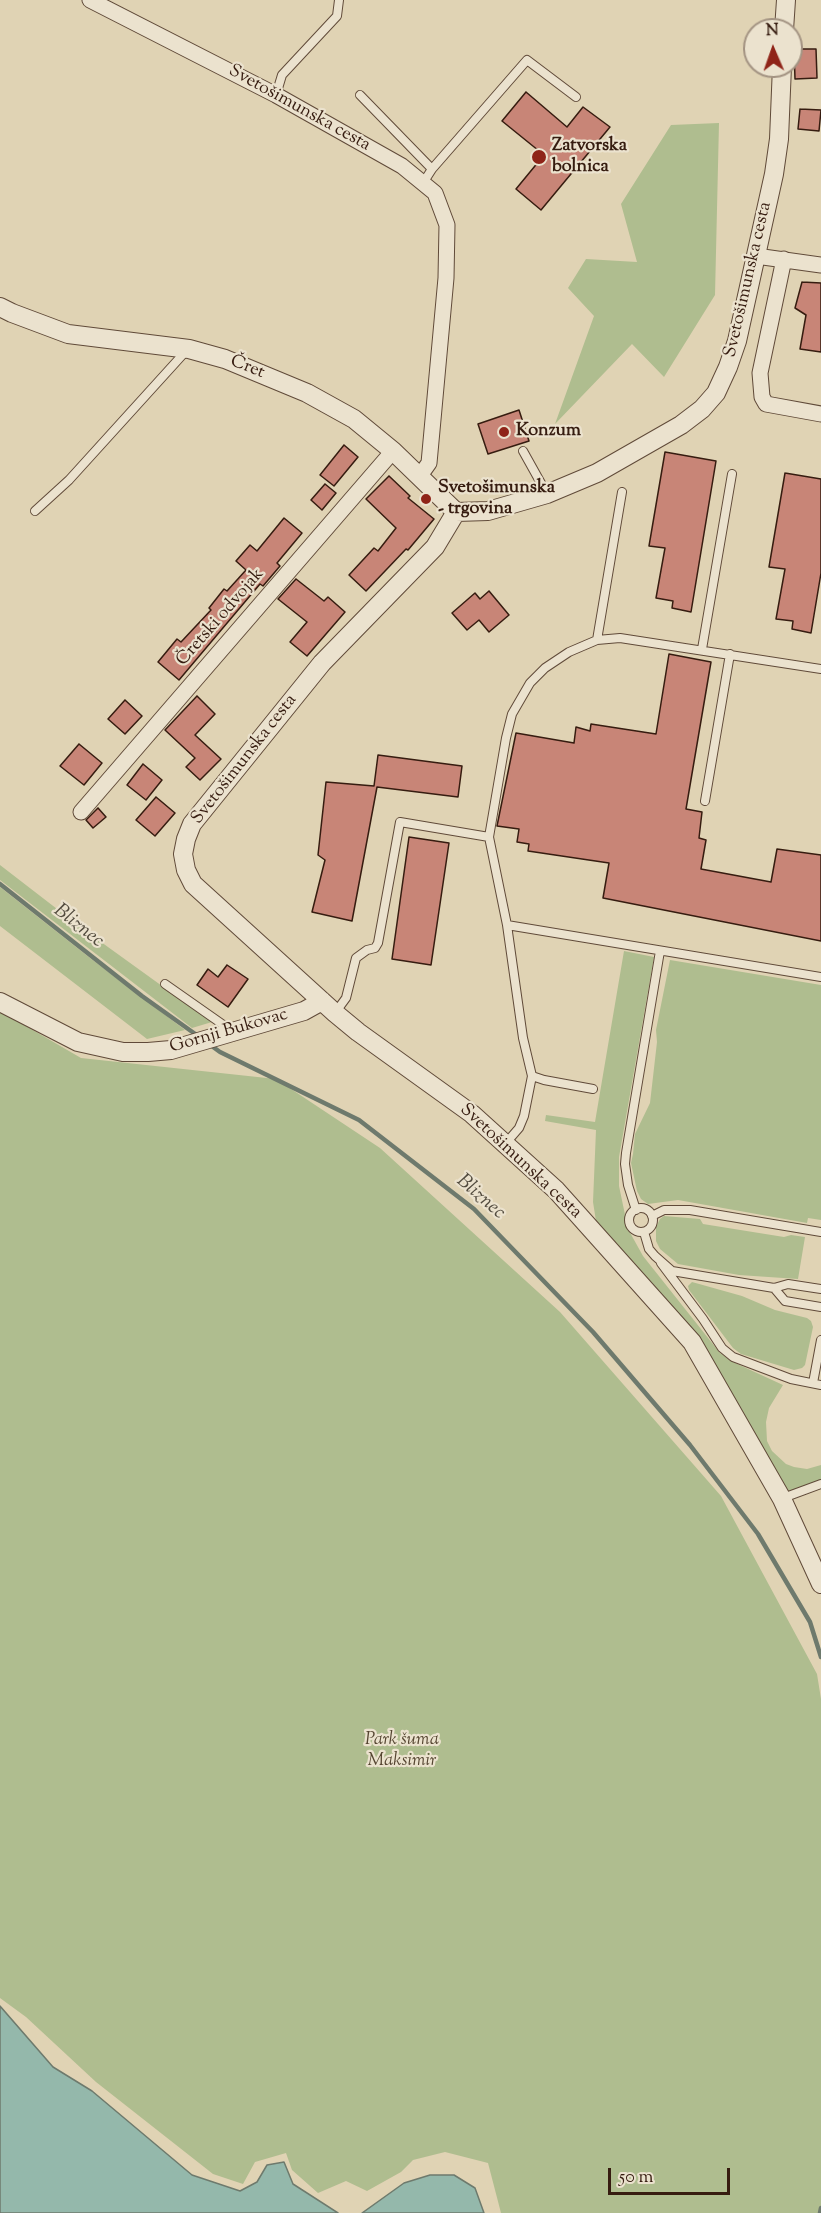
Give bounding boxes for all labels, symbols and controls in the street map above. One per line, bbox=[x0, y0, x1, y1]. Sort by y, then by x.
north arrow bbox=[743, 18, 803, 78]
text: N bbox=[766, 20, 779, 43]
street label: Svetošimunska cesta bbox=[224, 61, 374, 157]
place label: Zatvorska bolnica bbox=[552, 136, 627, 178]
marker: Zatvorska bolnica bbox=[530, 148, 548, 166]
street label: Svetošimunska cesta bbox=[721, 200, 777, 360]
street label: Čret bbox=[227, 351, 267, 385]
place label: Konzum bbox=[516, 421, 581, 443]
marker: Konzum bbox=[497, 425, 511, 439]
place label: Svetošimunska - trgovina bbox=[438, 478, 555, 520]
marker: Svetošimunska - trgovina bbox=[419, 492, 433, 506]
street label: Čretski odvojak bbox=[173, 565, 269, 671]
street label: Svetošimunska cesta bbox=[188, 691, 302, 829]
water label: Bliznec bbox=[48, 900, 108, 954]
street label: Gornji Bukovac bbox=[168, 1005, 290, 1059]
street label: Svetošimunska cesta bbox=[455, 1100, 585, 1224]
water label: Bliznec bbox=[450, 1170, 510, 1226]
park label: Park šuma Maksimir bbox=[365, 1730, 439, 1772]
scale bar bbox=[611, 2156, 732, 2194]
text: 50 m bbox=[619, 2165, 653, 2191]

